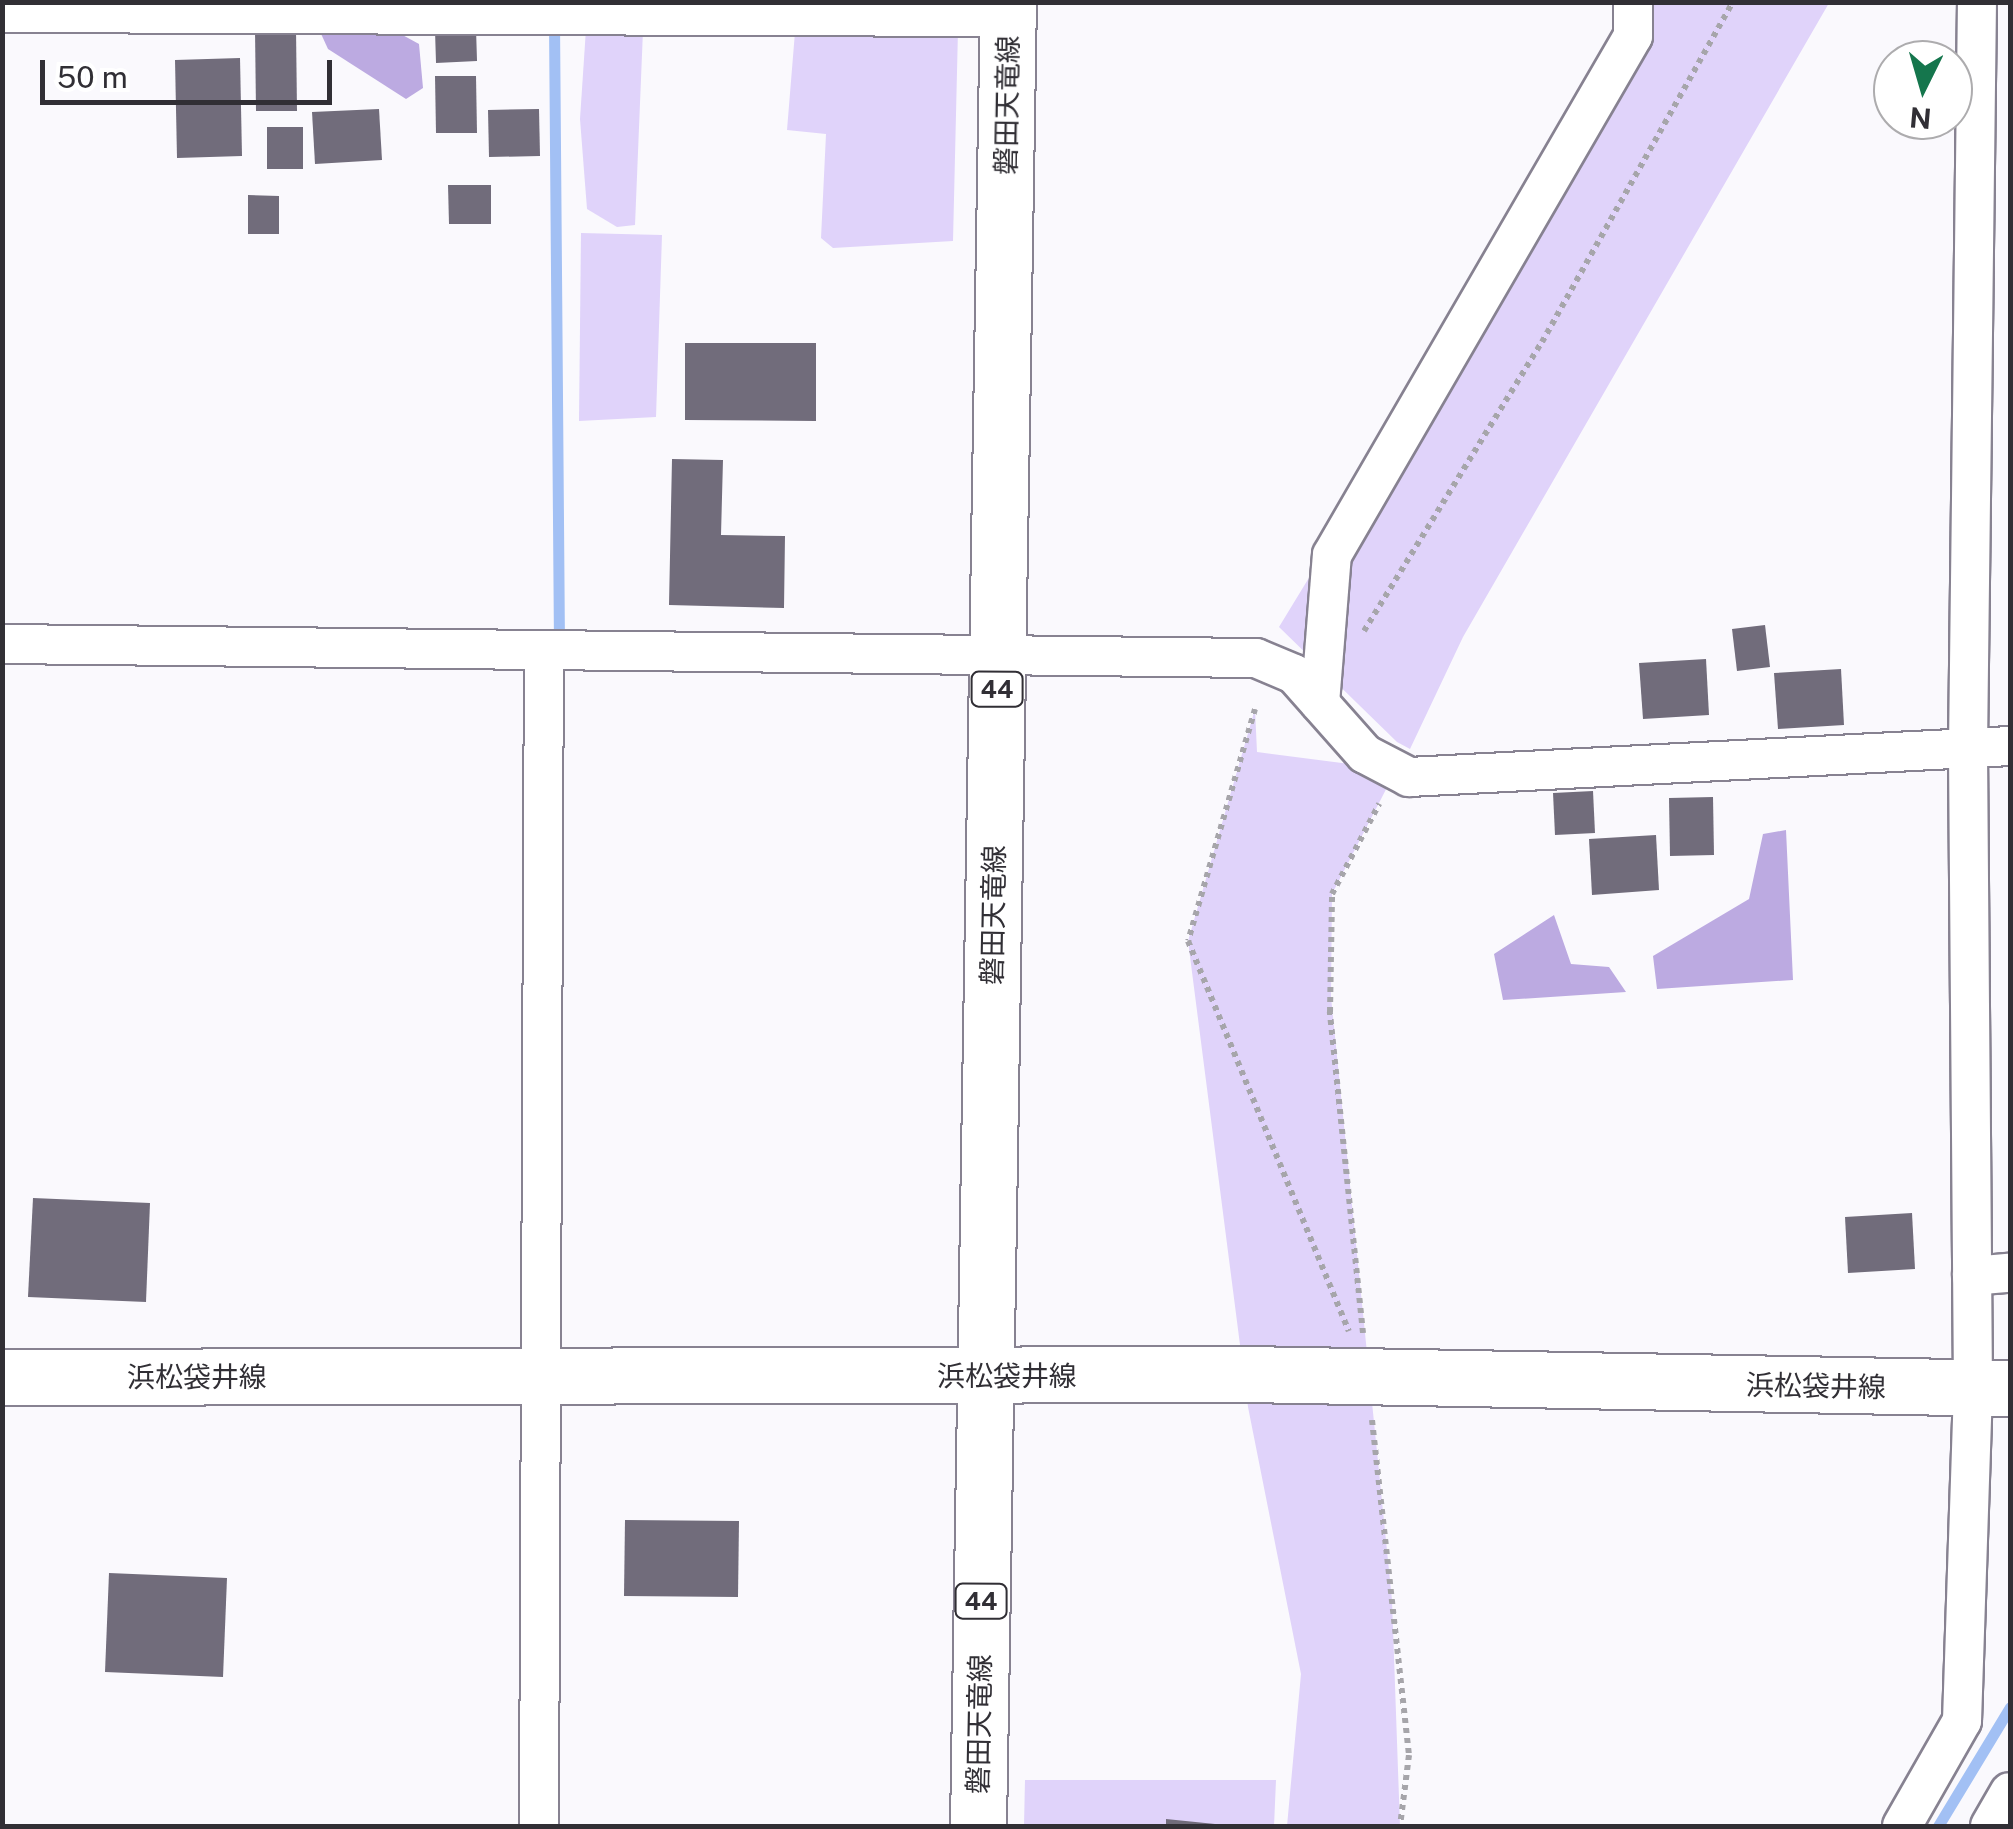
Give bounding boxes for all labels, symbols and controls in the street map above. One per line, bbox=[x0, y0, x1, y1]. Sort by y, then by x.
street label: 磐田天竜線 bbox=[989, 35, 1025, 175]
scale bar bbox=[45, 40, 338, 102]
north arrow bbox=[1873, 40, 1973, 140]
text: 50 m bbox=[57, 59, 128, 95]
text: N bbox=[1908, 101, 1933, 136]
road number: 44 bbox=[970, 669, 1024, 709]
street label: 磐田天竜線 bbox=[975, 845, 1011, 985]
street label: 浜松袋井線 bbox=[937, 1359, 1077, 1393]
street label: 浜松袋井線 bbox=[127, 1360, 267, 1394]
street label: 浜松袋井線 bbox=[1746, 1368, 1886, 1404]
road number: 44 bbox=[954, 1581, 1008, 1621]
street label: 磐田天竜線 bbox=[961, 1654, 997, 1794]

